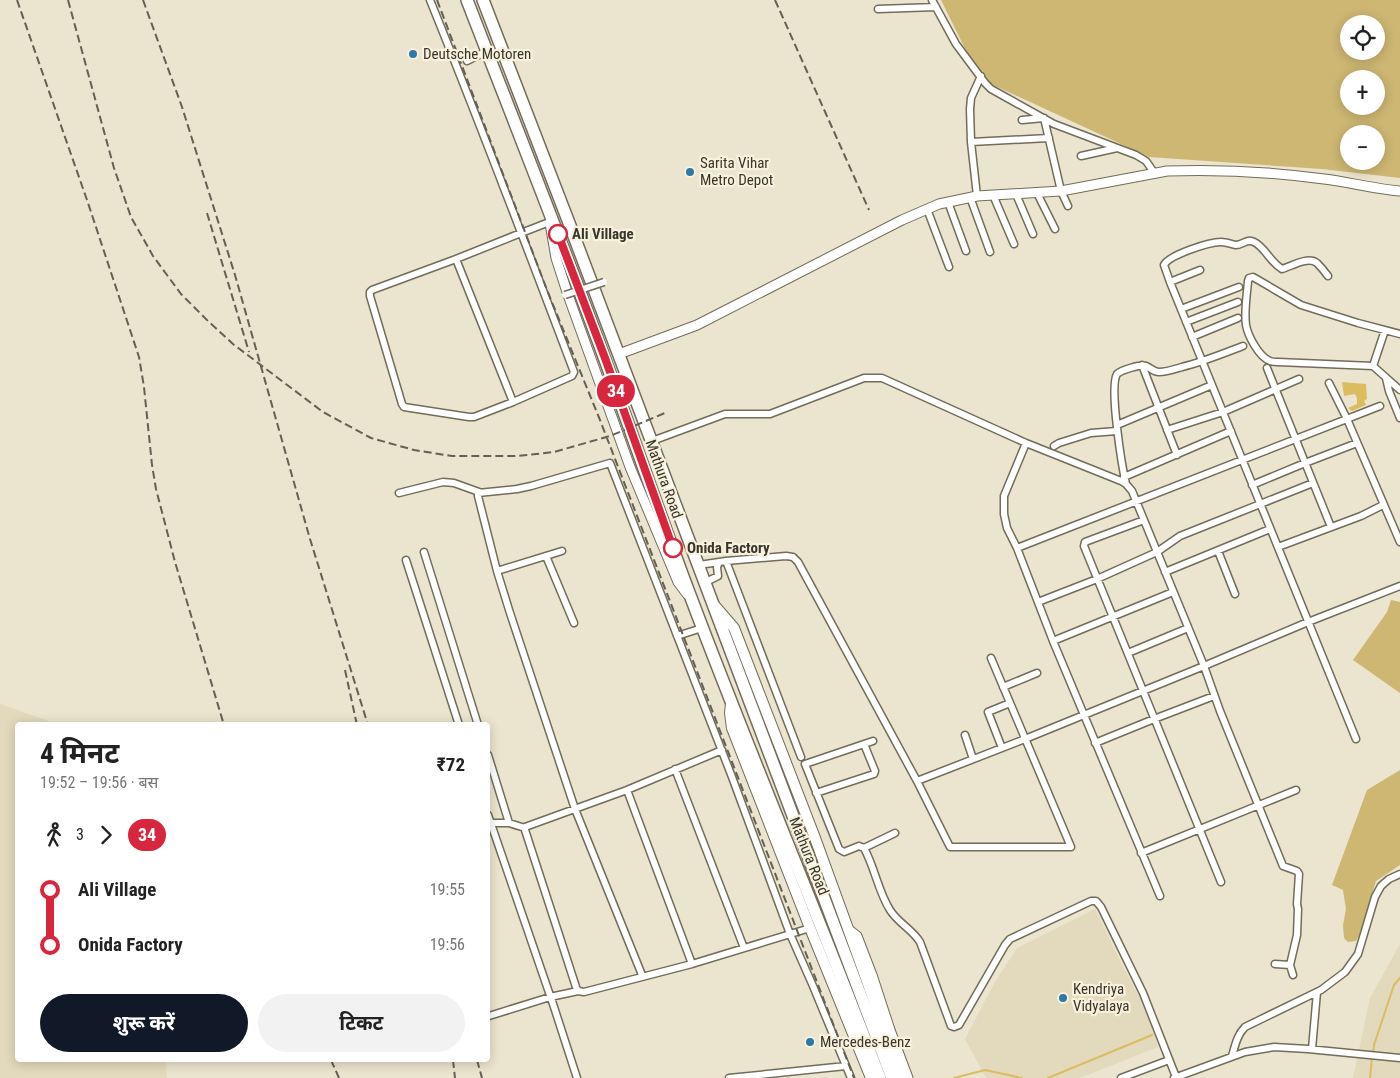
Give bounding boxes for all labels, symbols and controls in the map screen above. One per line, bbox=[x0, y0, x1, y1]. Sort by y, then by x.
map controls bbox=[1340, 15, 1385, 170]
button: locate bbox=[1340, 15, 1385, 60]
place label: Deutsche Motoren bbox=[423, 45, 531, 63]
marker: Deutsche Motoren bbox=[407, 48, 419, 60]
button: + bbox=[1340, 70, 1385, 115]
button: − bbox=[1340, 125, 1385, 170]
place label: Sarita Vihar Metro Depot bbox=[700, 154, 773, 189]
marker: Sarita Vihar Metro Depot bbox=[684, 166, 696, 178]
marker: Ali Village bbox=[548, 224, 568, 244]
place label: Ali Village bbox=[572, 225, 634, 243]
line badge: 34 bbox=[594, 375, 638, 407]
text: 34 bbox=[607, 380, 625, 401]
street label: Mathura Road bbox=[641, 437, 687, 521]
marker: Onida Factory bbox=[663, 538, 683, 558]
place label: Onida Factory bbox=[687, 539, 770, 557]
text: 4 मिनट bbox=[40, 737, 119, 770]
text: ₹72 bbox=[437, 753, 465, 776]
text: 19:52 – 19:56 · बस bbox=[40, 773, 158, 792]
street label: Mathura Road bbox=[785, 814, 833, 898]
icon: walk bbox=[40, 821, 68, 849]
icon: forward bbox=[92, 821, 120, 849]
text: 34 bbox=[138, 824, 156, 845]
text: 3 bbox=[76, 825, 84, 844]
text: Ali Village bbox=[78, 878, 156, 901]
text: 19:55 bbox=[430, 880, 465, 899]
text: Onida Factory bbox=[78, 933, 183, 956]
text: 19:56 bbox=[430, 935, 465, 954]
place label: Kendriya Vidyalaya bbox=[1073, 980, 1129, 1015]
marker: Kendriya Vidyalaya bbox=[1057, 992, 1069, 1004]
button: शुरू करें bbox=[40, 994, 248, 1052]
button: टिकट bbox=[258, 994, 465, 1052]
place label: Mercedes-Benz bbox=[820, 1033, 911, 1051]
marker: Mercedes-Benz bbox=[804, 1036, 816, 1048]

